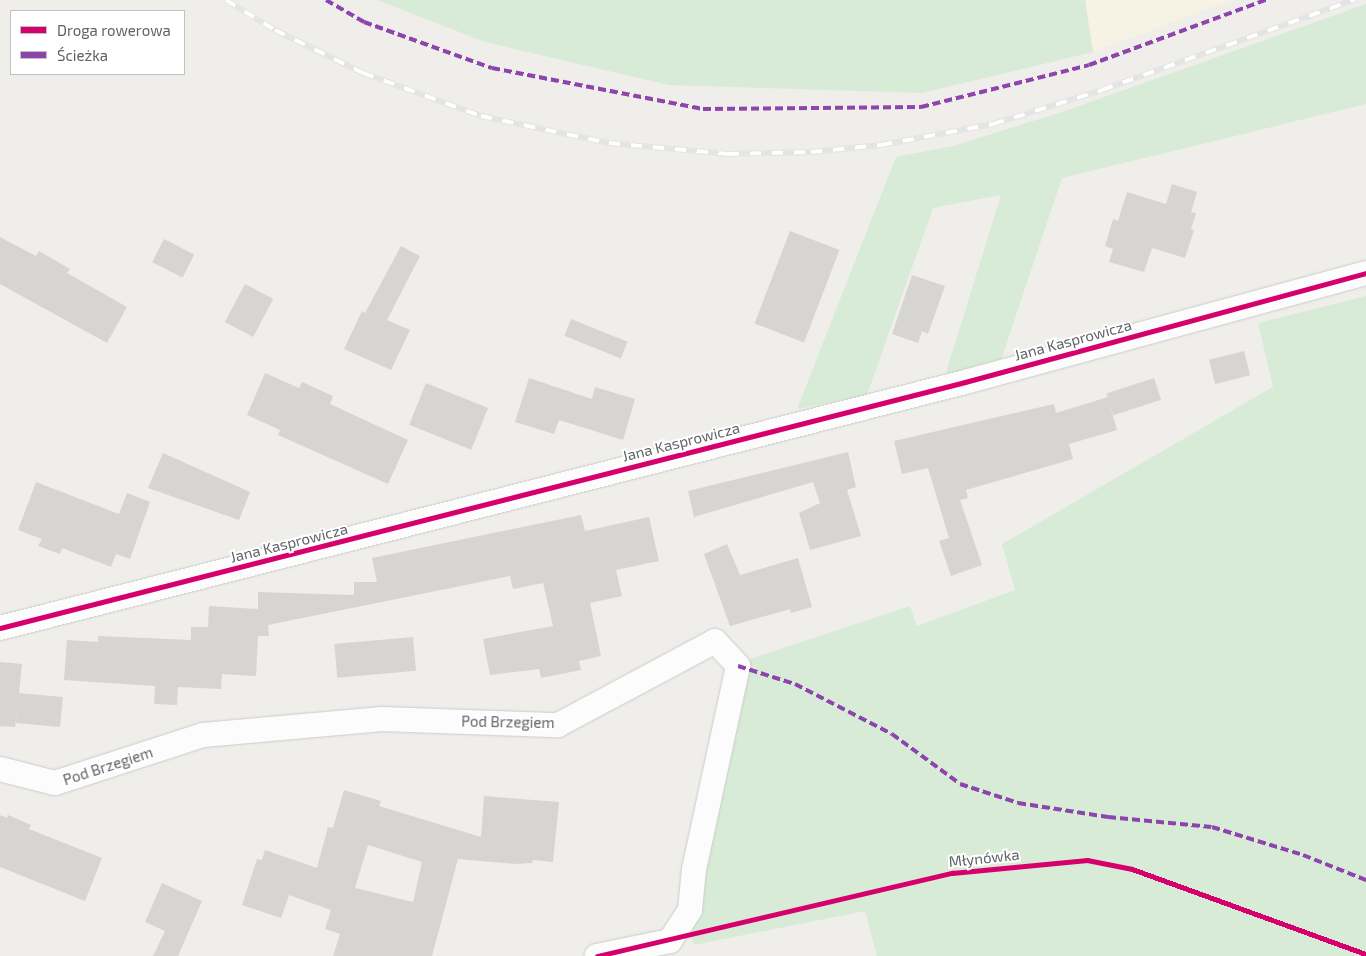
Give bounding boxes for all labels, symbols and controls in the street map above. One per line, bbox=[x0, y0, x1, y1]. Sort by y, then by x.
legend bbox=[10, 10, 185, 75]
text: Droga rowerowa bbox=[57, 21, 171, 39]
text: Ścieżka bbox=[57, 46, 108, 64]
street label: Jana Kasprowicza bbox=[1012, 316, 1134, 364]
street label: Jana Kasprowicza bbox=[620, 419, 742, 465]
street label: Jana Kasprowicza bbox=[228, 520, 350, 566]
street label: Pod Brzegiem bbox=[461, 712, 555, 732]
street label: Pod Brzegiem bbox=[61, 743, 155, 789]
street label: Młynówka bbox=[948, 845, 1020, 871]

